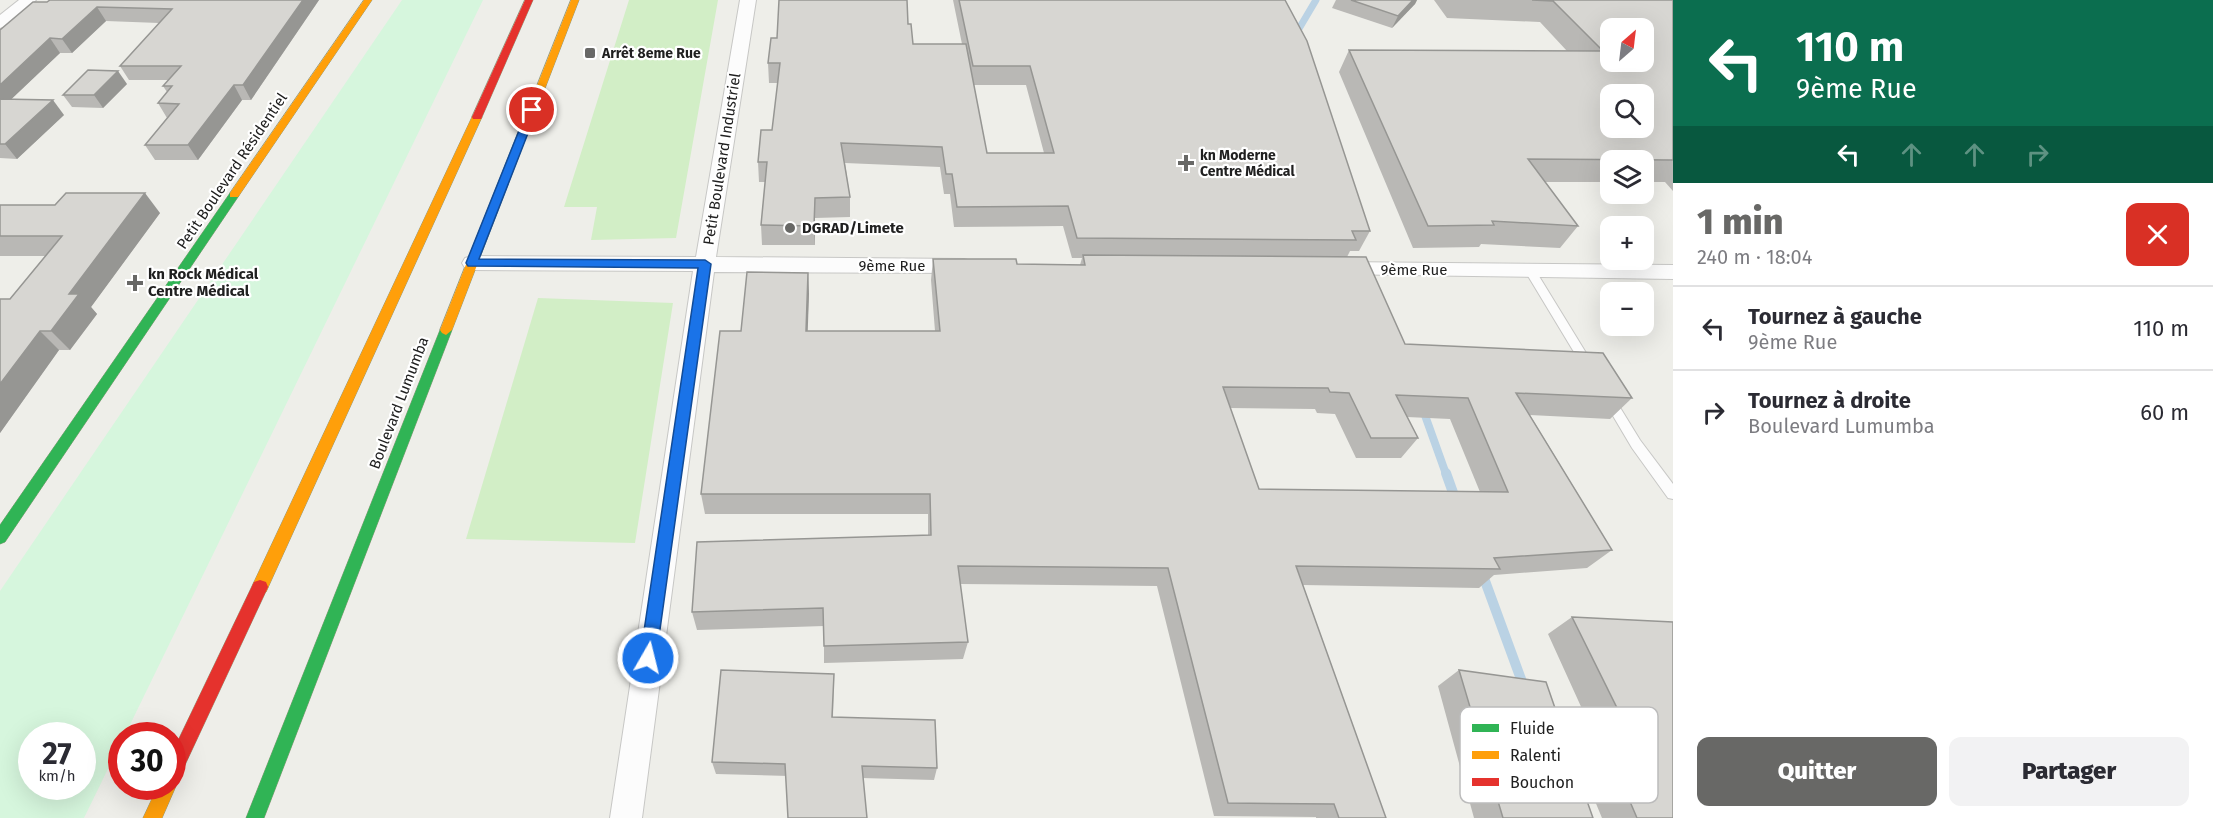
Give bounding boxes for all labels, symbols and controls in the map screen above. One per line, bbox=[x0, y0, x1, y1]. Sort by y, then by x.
north arrow bbox=[1600, 18, 1654, 72]
map controls bbox=[1600, 18, 1654, 336]
text: 110 m bbox=[1796, 22, 1904, 72]
icon: left bbox=[1697, 24, 1775, 102]
place label: Arrêt 8eme Rue bbox=[601, 45, 701, 62]
marker: Arrêt 8eme Rue bbox=[583, 46, 597, 60]
street label: Petit Boulevard Industriel bbox=[699, 71, 745, 246]
text: 9ème Rue bbox=[1796, 73, 1917, 105]
pin bbox=[506, 84, 557, 135]
button: search bbox=[1600, 84, 1654, 138]
street label: Petit Boulevard Résidentiel bbox=[173, 89, 291, 253]
icon: arrive bbox=[515, 93, 548, 126]
icon: left bbox=[1832, 138, 1865, 171]
icon: ahead bbox=[1895, 138, 1928, 171]
icon: ahead bbox=[1958, 138, 1991, 171]
icon: right bbox=[2021, 138, 2054, 171]
place label: kn Moderne Centre Médical bbox=[1200, 147, 1295, 180]
button: layers bbox=[1600, 150, 1654, 204]
marker: kn Moderne Centre Médical bbox=[1177, 154, 1195, 172]
text: 1 min bbox=[1697, 200, 1783, 244]
button: close bbox=[2126, 203, 2189, 266]
button: + bbox=[1600, 216, 1654, 270]
place label: DGRAD/Limete bbox=[802, 219, 904, 237]
marker: DGRAD/Limete bbox=[783, 221, 797, 235]
text: 240 m · 18:04 bbox=[1697, 245, 1812, 269]
street label: 9ème Rue bbox=[858, 257, 926, 275]
street label: 9ème Rue bbox=[1380, 261, 1448, 279]
place label: kn Rock Médical Centre Médical bbox=[148, 265, 259, 300]
marker: kn Rock Médical Centre Médical bbox=[126, 274, 144, 292]
button: − bbox=[1600, 282, 1654, 336]
text: Tournez à gauche bbox=[1748, 303, 1922, 330]
icon: left bbox=[1697, 312, 1730, 345]
text: 110 m bbox=[2133, 315, 2189, 342]
text: 9ème Rue bbox=[1748, 330, 1837, 354]
street label: Boulevard Lumumba bbox=[366, 334, 432, 472]
text: Tournez à droite bbox=[1748, 387, 1911, 414]
icon: right bbox=[1697, 396, 1730, 429]
text: 60 m bbox=[2140, 399, 2189, 426]
text: Boulevard Lumumba bbox=[1748, 414, 1935, 438]
position arrow bbox=[616, 626, 680, 690]
legend bbox=[1460, 707, 1658, 803]
text: Fluide bbox=[1510, 719, 1555, 738]
speed limit sign: 30 bbox=[108, 722, 186, 800]
text: 27 bbox=[42, 736, 72, 772]
button: Quitter bbox=[1697, 737, 1937, 806]
button: Partager bbox=[1949, 737, 2189, 806]
text: Ralenti bbox=[1510, 746, 1561, 765]
text: km/h bbox=[38, 767, 76, 785]
text: Bouchon bbox=[1510, 773, 1574, 792]

